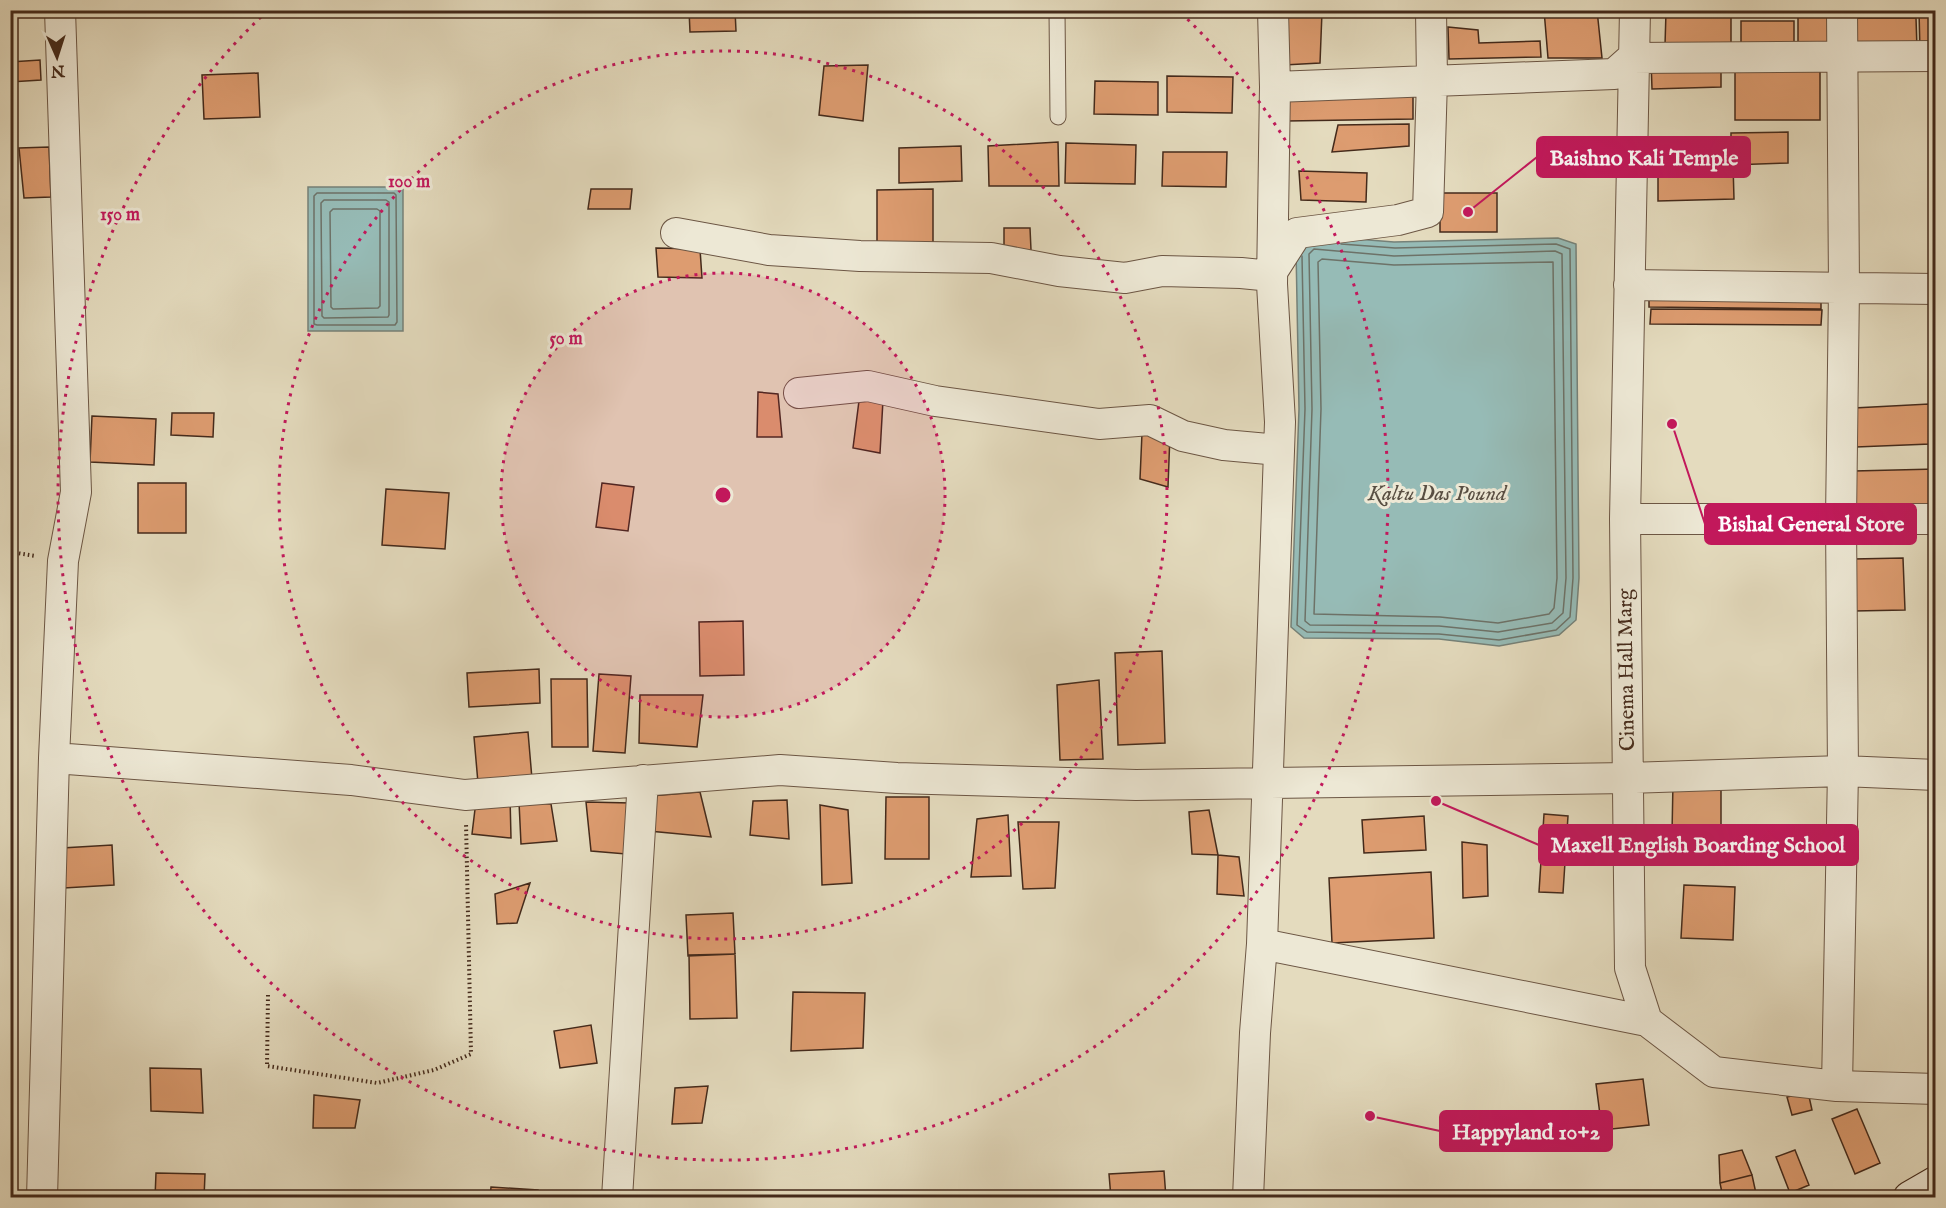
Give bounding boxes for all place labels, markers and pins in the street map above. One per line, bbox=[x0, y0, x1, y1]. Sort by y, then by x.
callout: Baishno Kali Temple bbox=[1537, 137, 1750, 177]
centre of rings bbox=[713, 485, 733, 505]
callout: Bishal General Store bbox=[1705, 504, 1916, 544]
callout: Maxell English Boarding School bbox=[1539, 825, 1858, 865]
callout: Happyland 10+2 bbox=[1440, 1111, 1612, 1151]

